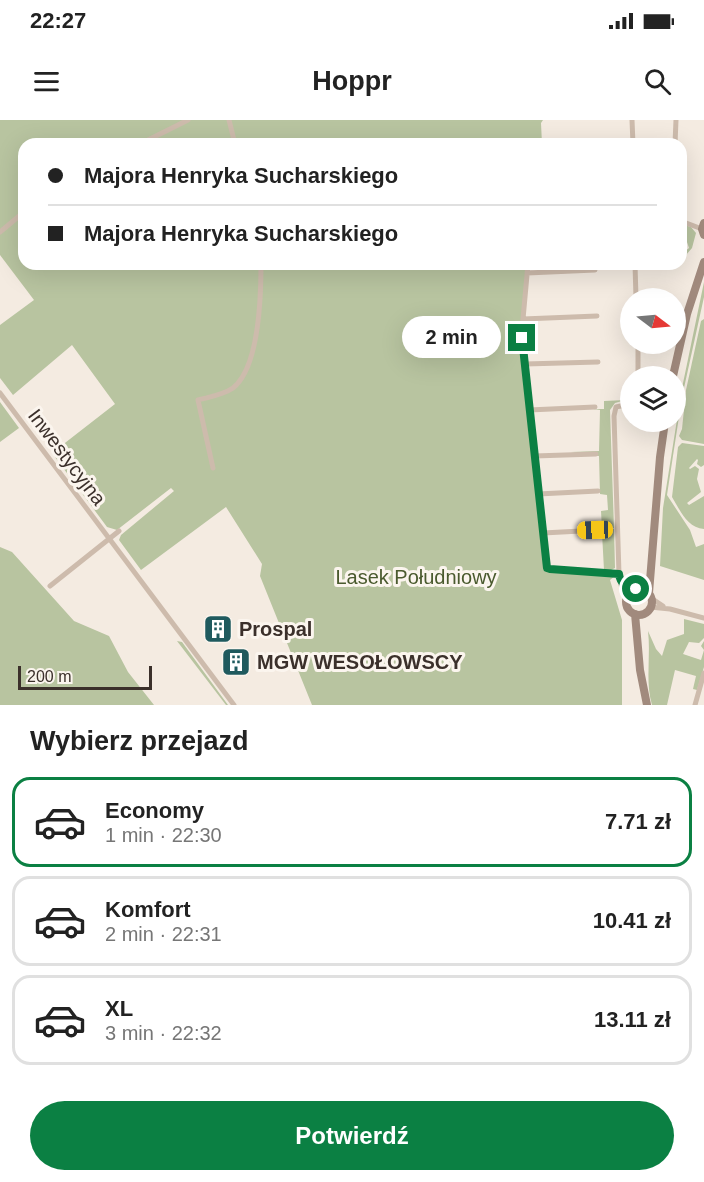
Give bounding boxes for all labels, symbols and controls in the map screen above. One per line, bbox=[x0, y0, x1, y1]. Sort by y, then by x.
text: 22:27 bbox=[30, 8, 86, 33]
icon: menu bbox=[30, 65, 63, 98]
icon: search bbox=[641, 65, 674, 98]
text: Hoppr bbox=[312, 66, 392, 96]
text: Majora Henryka Sucharskiego bbox=[84, 163, 398, 188]
text: Majora Henryka Sucharskiego bbox=[84, 221, 398, 246]
north arrow bbox=[620, 288, 686, 354]
map controls bbox=[620, 288, 686, 432]
callout: 2 min bbox=[402, 317, 501, 359]
route end bbox=[508, 324, 535, 351]
text: 2 min bbox=[425, 326, 478, 348]
button: layers bbox=[620, 366, 686, 432]
street label: Inwestycyjna bbox=[24, 405, 111, 510]
car bbox=[577, 520, 613, 540]
park label: Lasek Południowy bbox=[335, 566, 497, 588]
route start bbox=[622, 575, 649, 602]
building icon: Prospal bbox=[202, 613, 234, 645]
place label: Prospal bbox=[239, 618, 312, 640]
building icon: MGW WESOŁOWSCY bbox=[220, 646, 252, 678]
place label: MGW WESOŁOWSCY bbox=[257, 651, 463, 673]
scale bar bbox=[18, 663, 152, 690]
text: 200 m bbox=[27, 668, 71, 685]
text: Wybierz przejazd bbox=[30, 726, 249, 756]
icon: car bbox=[33, 795, 87, 849]
text: Economy bbox=[105, 798, 204, 823]
text: 7.71 zł bbox=[605, 809, 671, 834]
text: 1 min · 22:30 bbox=[105, 824, 222, 846]
icon: car bbox=[33, 894, 87, 948]
text: Komfort bbox=[105, 897, 191, 922]
text: 10.41 zł bbox=[593, 908, 671, 933]
text: 2 min · 22:31 bbox=[105, 923, 222, 945]
icon: car bbox=[33, 993, 87, 1047]
text: XL bbox=[105, 996, 133, 1021]
text: 13.11 zł bbox=[594, 1007, 671, 1032]
text: 3 min · 22:32 bbox=[105, 1022, 222, 1044]
button: Potwierdź bbox=[30, 1101, 674, 1170]

